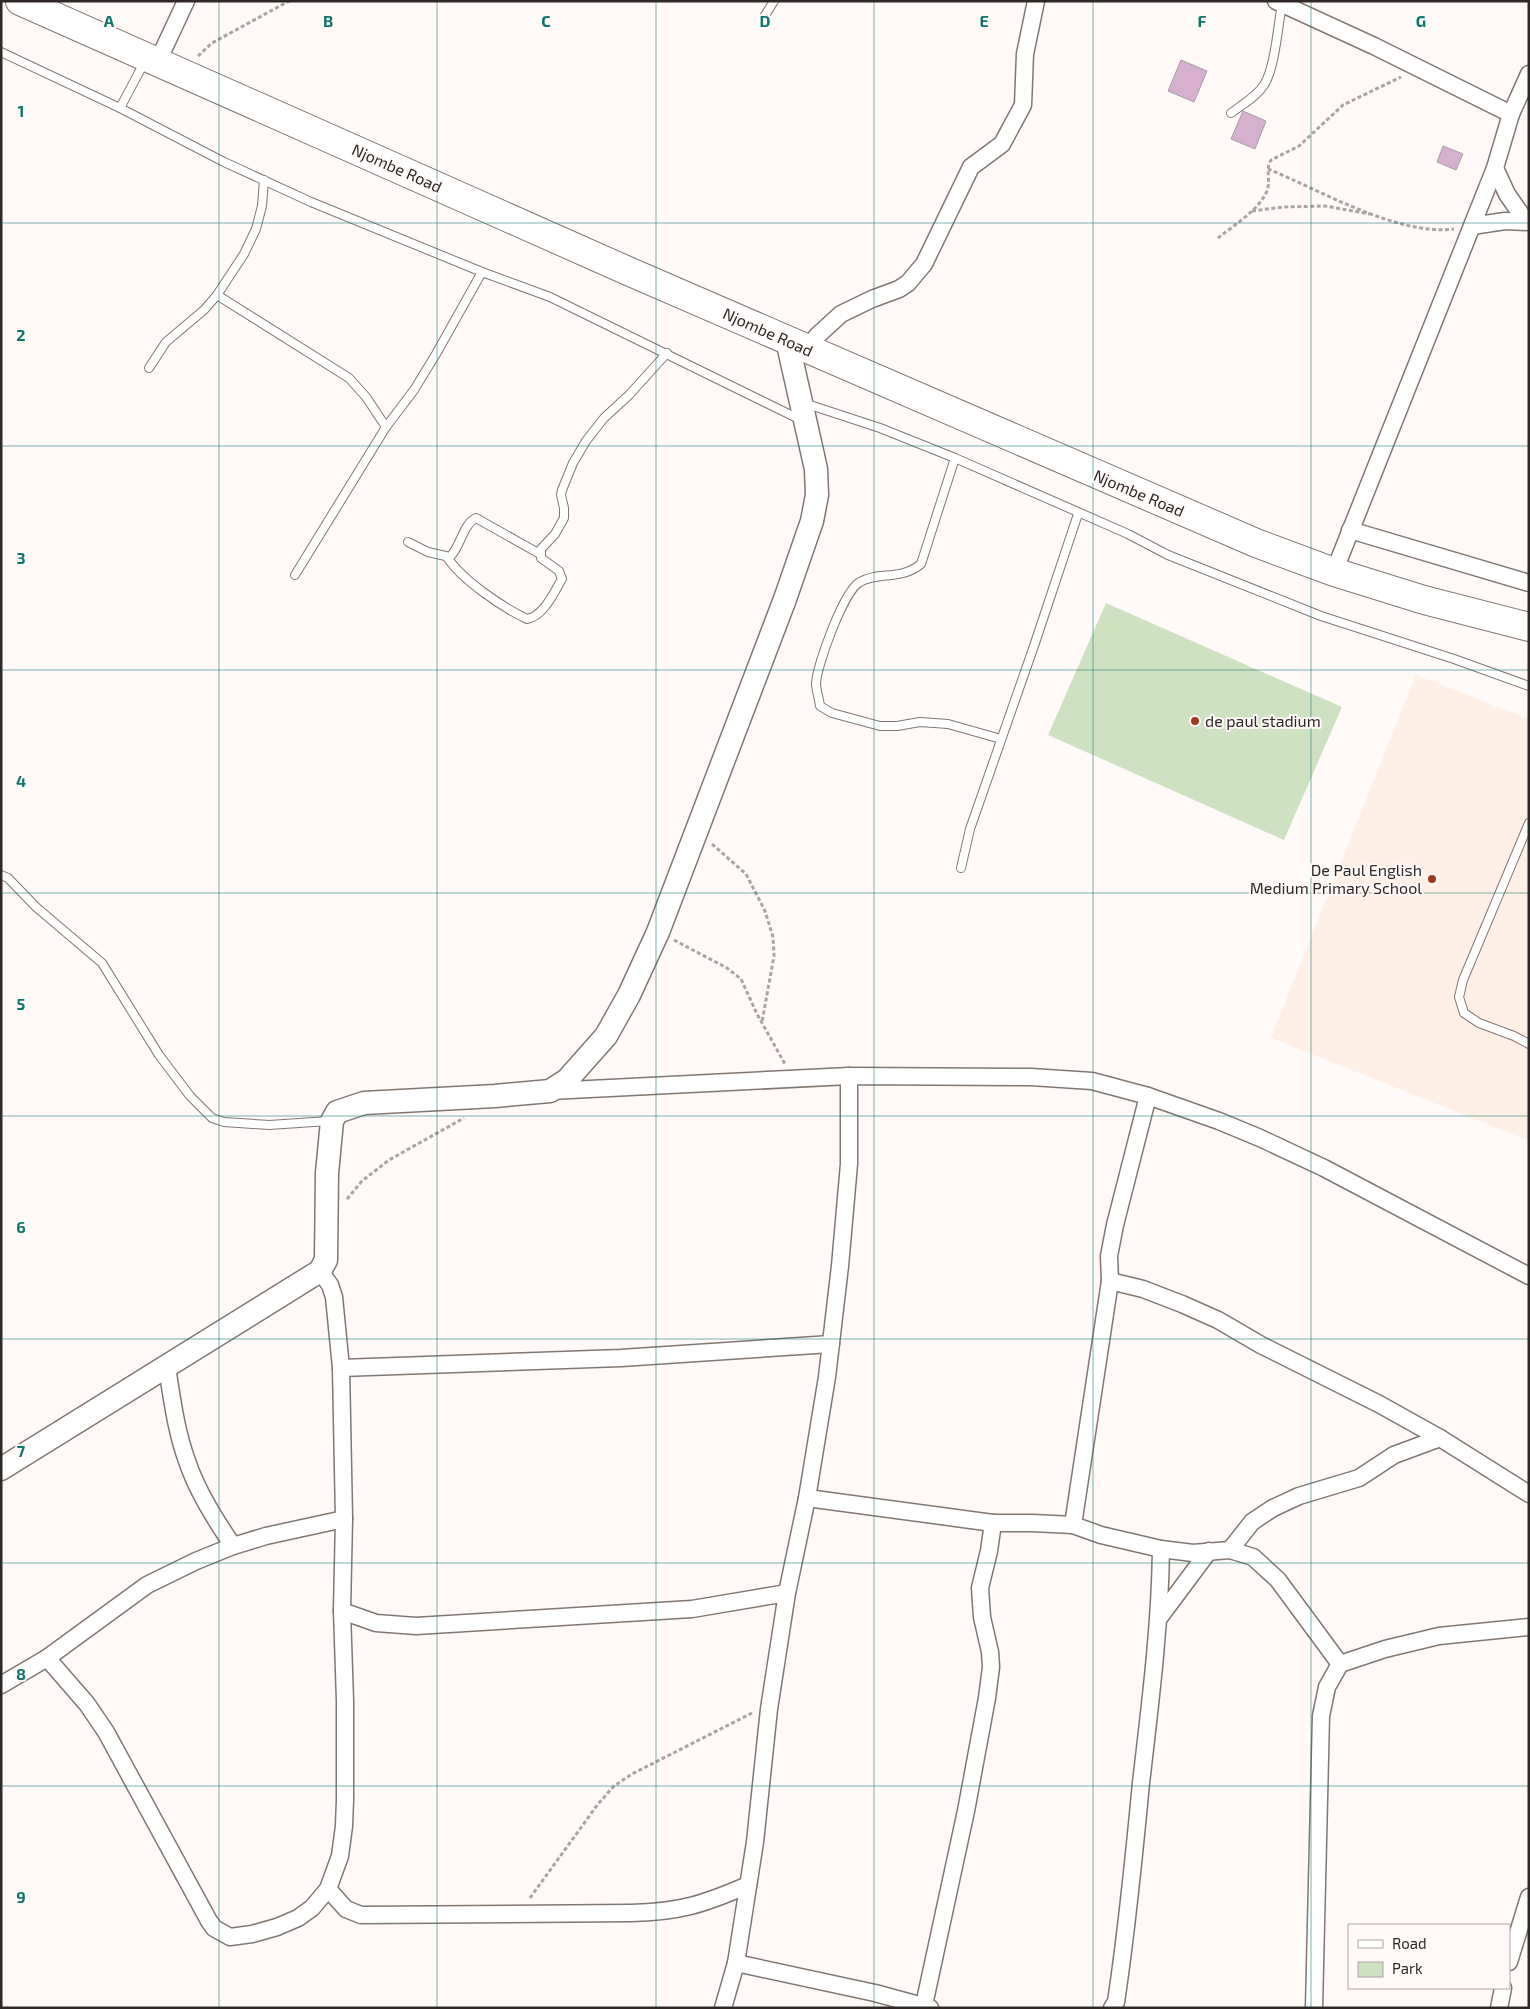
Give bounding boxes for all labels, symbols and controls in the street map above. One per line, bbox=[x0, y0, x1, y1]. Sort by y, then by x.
text: A bbox=[104, 11, 115, 30]
text: B bbox=[323, 11, 333, 30]
text: C bbox=[541, 11, 551, 30]
text: D bbox=[760, 11, 771, 30]
text: E bbox=[979, 11, 989, 30]
text: F bbox=[1198, 11, 1207, 30]
text: G bbox=[1416, 11, 1426, 30]
text: 1 bbox=[18, 101, 24, 120]
street label: Njombe Road bbox=[349, 139, 445, 197]
street label: Njombe Road bbox=[720, 303, 816, 361]
text: 2 bbox=[16, 325, 26, 344]
street label: Njombe Road bbox=[1091, 465, 1187, 521]
text: 3 bbox=[16, 548, 26, 567]
place label: de paul stadium bbox=[1205, 711, 1321, 730]
marker: de paul stadium bbox=[1189, 715, 1201, 727]
text: 4 bbox=[16, 771, 26, 790]
place label: De Paul English Medium Primary School bbox=[1250, 860, 1422, 897]
marker: De Paul English Medium Primary School bbox=[1426, 873, 1438, 885]
text: 5 bbox=[17, 994, 26, 1013]
text: 6 bbox=[16, 1217, 26, 1236]
text: 7 bbox=[17, 1441, 26, 1460]
text: 8 bbox=[16, 1664, 26, 1683]
text: 9 bbox=[16, 1887, 26, 1906]
legend bbox=[1348, 1924, 1510, 1989]
text: Road bbox=[1392, 1934, 1427, 1952]
text: Park bbox=[1392, 1959, 1423, 1977]

